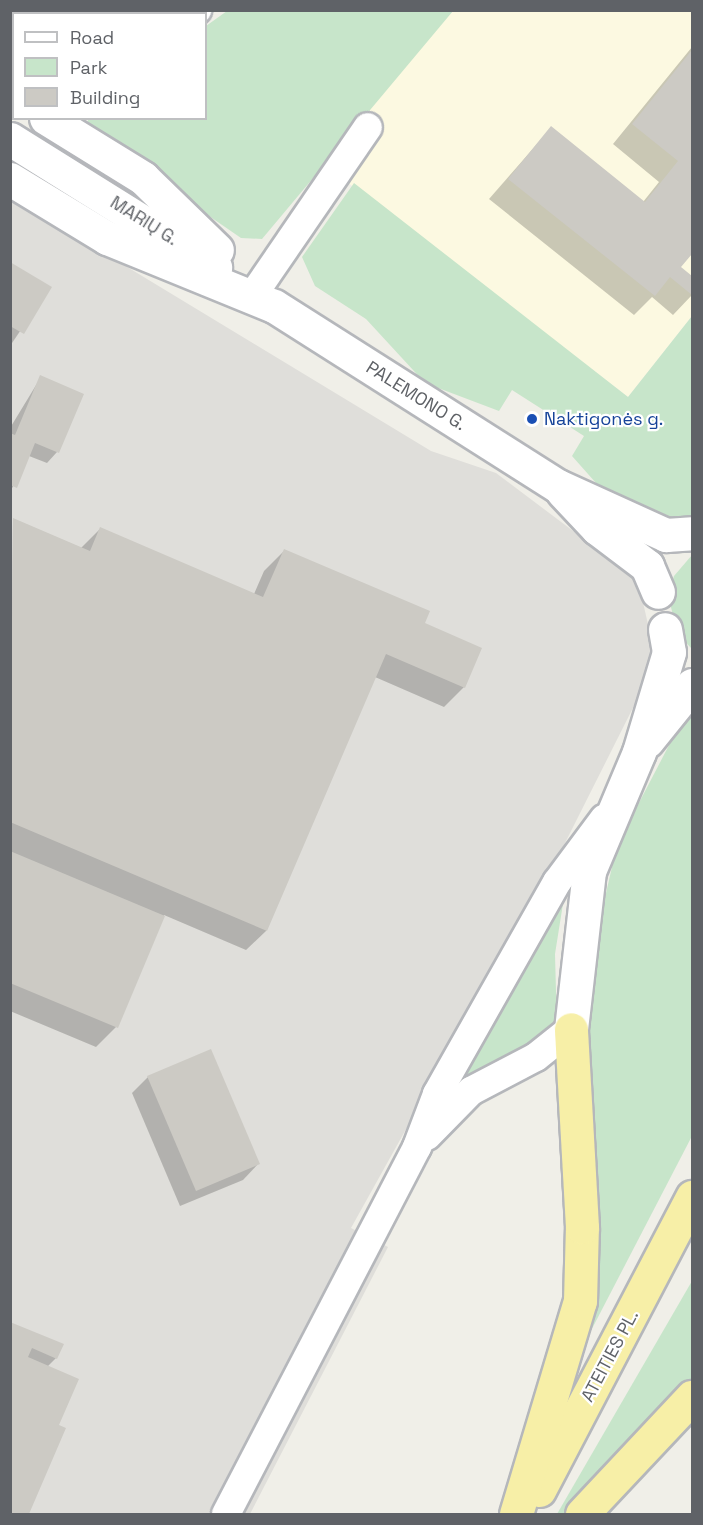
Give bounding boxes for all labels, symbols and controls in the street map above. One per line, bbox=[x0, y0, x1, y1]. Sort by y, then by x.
legend bbox=[12, 12, 207, 120]
text: Road bbox=[70, 26, 114, 49]
text: Park bbox=[70, 56, 107, 79]
text: Building bbox=[70, 86, 140, 109]
street label: MARIŲ G. bbox=[106, 192, 182, 250]
street label: PALEMONO G. bbox=[362, 357, 470, 435]
place label: Naktigonės g. bbox=[544, 408, 663, 430]
marker: Naktigonės g. bbox=[525, 412, 539, 426]
street label: ATEITIES PL. bbox=[577, 1306, 643, 1406]

